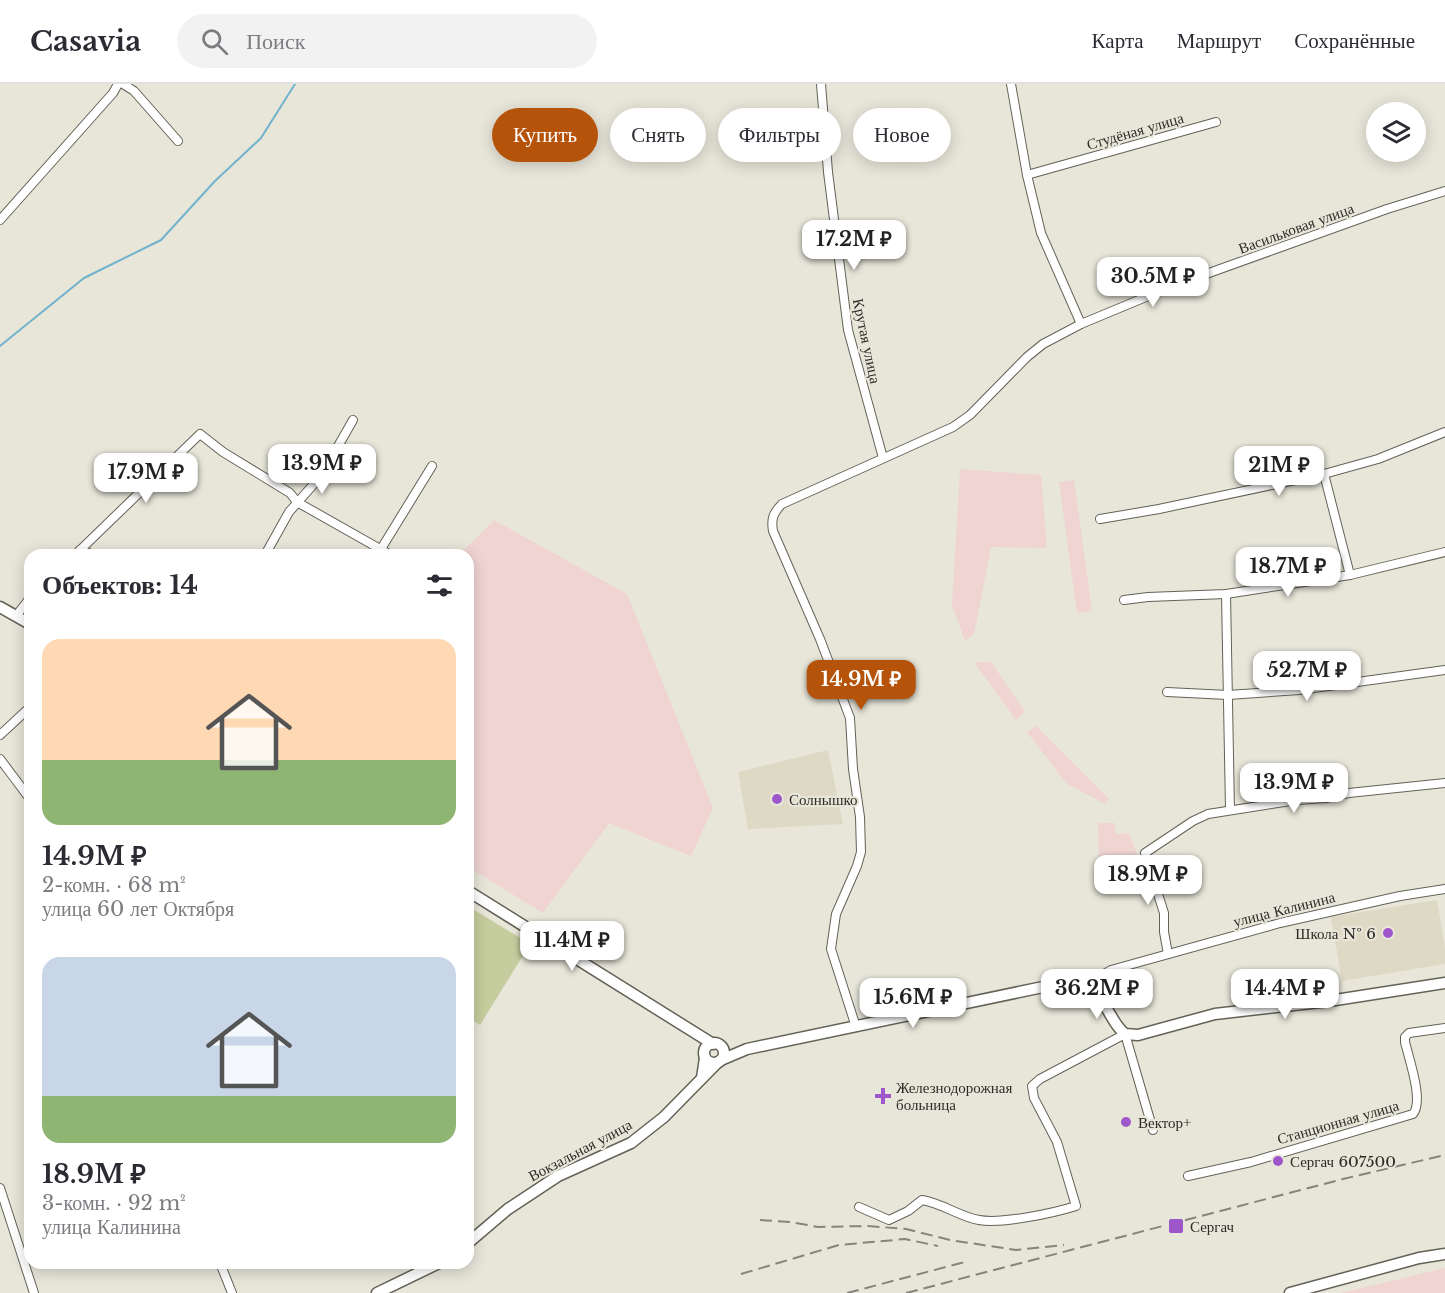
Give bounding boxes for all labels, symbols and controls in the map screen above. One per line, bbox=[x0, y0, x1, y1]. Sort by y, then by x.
search box bbox=[177, 14, 597, 68]
text: Casavia bbox=[30, 24, 141, 59]
icon: search bbox=[198, 25, 231, 58]
text: Поиск bbox=[246, 28, 305, 55]
text: Карта bbox=[1092, 28, 1144, 54]
text: Маршрут bbox=[1177, 28, 1261, 54]
text: Сохранённые bbox=[1294, 28, 1415, 54]
map controls bbox=[1366, 102, 1426, 162]
button: layers bbox=[1366, 102, 1426, 162]
chip: Купить bbox=[492, 108, 598, 162]
chip: Снять bbox=[610, 108, 706, 162]
chip: Фильтры bbox=[718, 108, 841, 162]
chip: Новое bbox=[853, 108, 951, 162]
street label: Студёная улица bbox=[1084, 108, 1186, 154]
street label: Васильковая улица bbox=[1236, 198, 1357, 258]
pin: 17.2M ₽ bbox=[799, 220, 909, 271]
text: 17.2M ₽ bbox=[816, 227, 892, 251]
pin: 30.5M ₽ bbox=[1098, 257, 1208, 308]
text: 30.5M ₽ bbox=[1111, 264, 1195, 288]
street label: Крутая улица bbox=[849, 297, 885, 386]
pin: 13.9M ₽ bbox=[267, 444, 377, 495]
pin: 21M ₽ bbox=[1237, 446, 1321, 497]
text: 13.9M ₽ bbox=[282, 451, 362, 475]
pin: 17.9M ₽ bbox=[91, 453, 201, 504]
text: 21M ₽ bbox=[1248, 453, 1310, 477]
text: 17.9M ₽ bbox=[108, 460, 184, 484]
pin: 18.7M ₽ bbox=[1233, 547, 1343, 598]
text: 18.7M ₽ bbox=[1250, 554, 1326, 578]
text: Объектов: 14 bbox=[42, 569, 198, 601]
icon: filters bbox=[423, 569, 456, 602]
pin: 52.7M ₽ bbox=[1252, 651, 1362, 702]
text: 52.7M ₽ bbox=[1267, 658, 1347, 682]
pin: 14.9M ₽ bbox=[806, 660, 916, 711]
text: 14.9M ₽ bbox=[821, 667, 901, 691]
icon: home bbox=[195, 678, 303, 786]
pin: 13.9M ₽ bbox=[1239, 763, 1349, 814]
text: 13.9M ₽ bbox=[1254, 770, 1334, 794]
place label: Солнышко bbox=[789, 790, 857, 809]
marker: Солнышко bbox=[770, 792, 784, 806]
text: 14.9M ₽ bbox=[42, 840, 147, 872]
pin: 18.9M ₽ bbox=[1093, 855, 1203, 906]
text: 18.9M ₽ bbox=[1108, 862, 1188, 886]
text: 2-комн. · 68 m² bbox=[42, 873, 186, 897]
street label: улица Калинина bbox=[1231, 887, 1337, 931]
text: улица 60 лет Октября bbox=[42, 897, 234, 921]
pin: 11.4M ₽ bbox=[517, 921, 627, 972]
place label: Школа № 6 bbox=[1295, 924, 1376, 943]
marker: Школа № 6 bbox=[1381, 926, 1395, 940]
text: 11.4M ₽ bbox=[534, 928, 610, 952]
pin: 36.2M ₽ bbox=[1042, 969, 1152, 1020]
pin: 14.4M ₽ bbox=[1230, 969, 1340, 1020]
text: 36.2M ₽ bbox=[1055, 976, 1139, 1000]
text: 14.4M ₽ bbox=[1245, 976, 1325, 1000]
pin: 15.6M ₽ bbox=[858, 978, 968, 1029]
text: 15.6M ₽ bbox=[874, 985, 952, 1009]
icon: home bbox=[195, 996, 303, 1104]
place label: Железнодорожная больница bbox=[896, 1078, 1012, 1114]
marker: Железнодорожная больница bbox=[874, 1087, 892, 1105]
street label: Станционная улица bbox=[1275, 1095, 1401, 1148]
place label: Вектор+ bbox=[1138, 1113, 1191, 1132]
street label: Вокзальная улица bbox=[525, 1115, 635, 1185]
marker: Вектор+ bbox=[1119, 1115, 1133, 1129]
place label: Сергач 607500 bbox=[1290, 1152, 1396, 1171]
marker: Сергач 607500 bbox=[1271, 1154, 1285, 1168]
text: 18.9M ₽ bbox=[42, 1158, 146, 1190]
text: 3-комн. · 92 m² bbox=[42, 1191, 186, 1215]
text: улица Калинина bbox=[42, 1215, 181, 1239]
marker: Сергач bbox=[1167, 1217, 1185, 1235]
place label: Сергач bbox=[1190, 1217, 1235, 1236]

